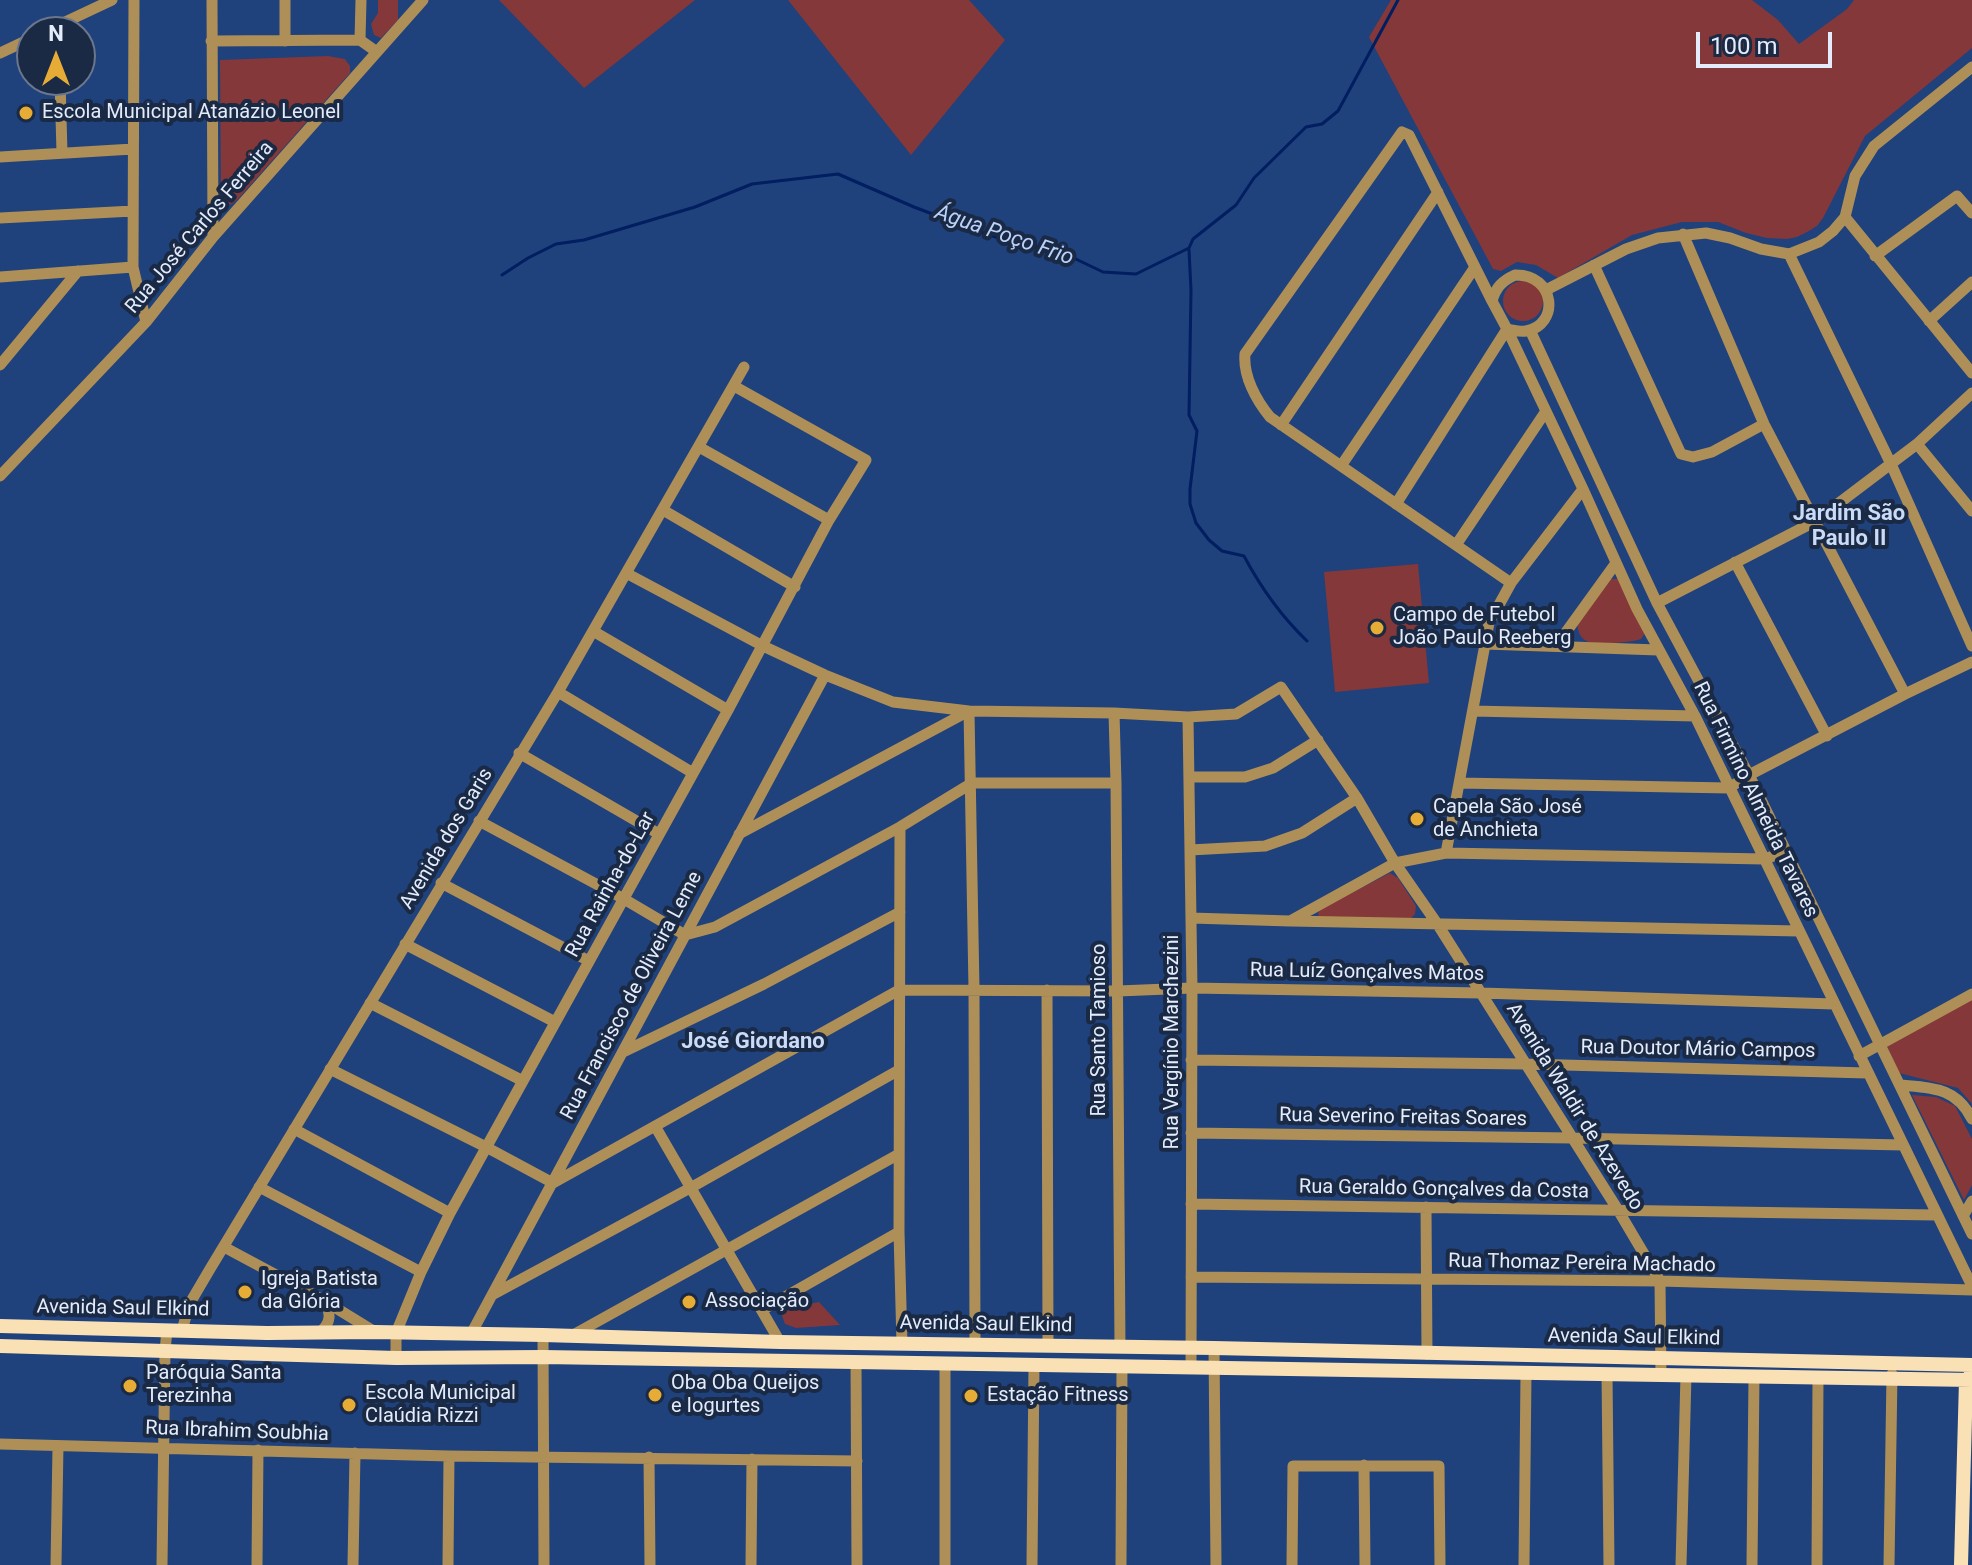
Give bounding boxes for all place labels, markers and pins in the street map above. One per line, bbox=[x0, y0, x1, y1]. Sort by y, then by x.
place label: Escola Municipal Atanázio Leonel bbox=[42, 101, 341, 125]
marker: Escola Municipal Atanázio Leonel bbox=[17, 104, 35, 122]
place label: Campo de Futebol João Paulo Reeberg bbox=[1393, 604, 1572, 651]
marker: Campo de Futebol João Paulo Reeberg bbox=[1368, 619, 1386, 637]
place label: Capela São José de Anchieta bbox=[1433, 796, 1582, 843]
marker: Capela São José de Anchieta bbox=[1408, 810, 1426, 828]
place label: Igreja Batista da Glória bbox=[261, 1268, 378, 1315]
marker: Igreja Batista da Glória bbox=[236, 1283, 254, 1301]
place label: Associação bbox=[705, 1290, 809, 1314]
marker: Associação bbox=[680, 1293, 698, 1311]
place label: Paróquia Santa Terezinha bbox=[146, 1362, 282, 1409]
place label: Oba Oba Queijos e Iogurtes bbox=[671, 1372, 819, 1419]
marker: Paróquia Santa Terezinha bbox=[121, 1377, 139, 1395]
place label: Escola Municipal Claúdia Rizzi bbox=[365, 1382, 516, 1429]
place label: Estação Fitness bbox=[987, 1384, 1129, 1408]
marker: Oba Oba Queijos e Iogurtes bbox=[646, 1386, 664, 1404]
marker: Estação Fitness bbox=[962, 1387, 980, 1405]
marker: Escola Municipal Claúdia Rizzi bbox=[340, 1396, 358, 1414]

